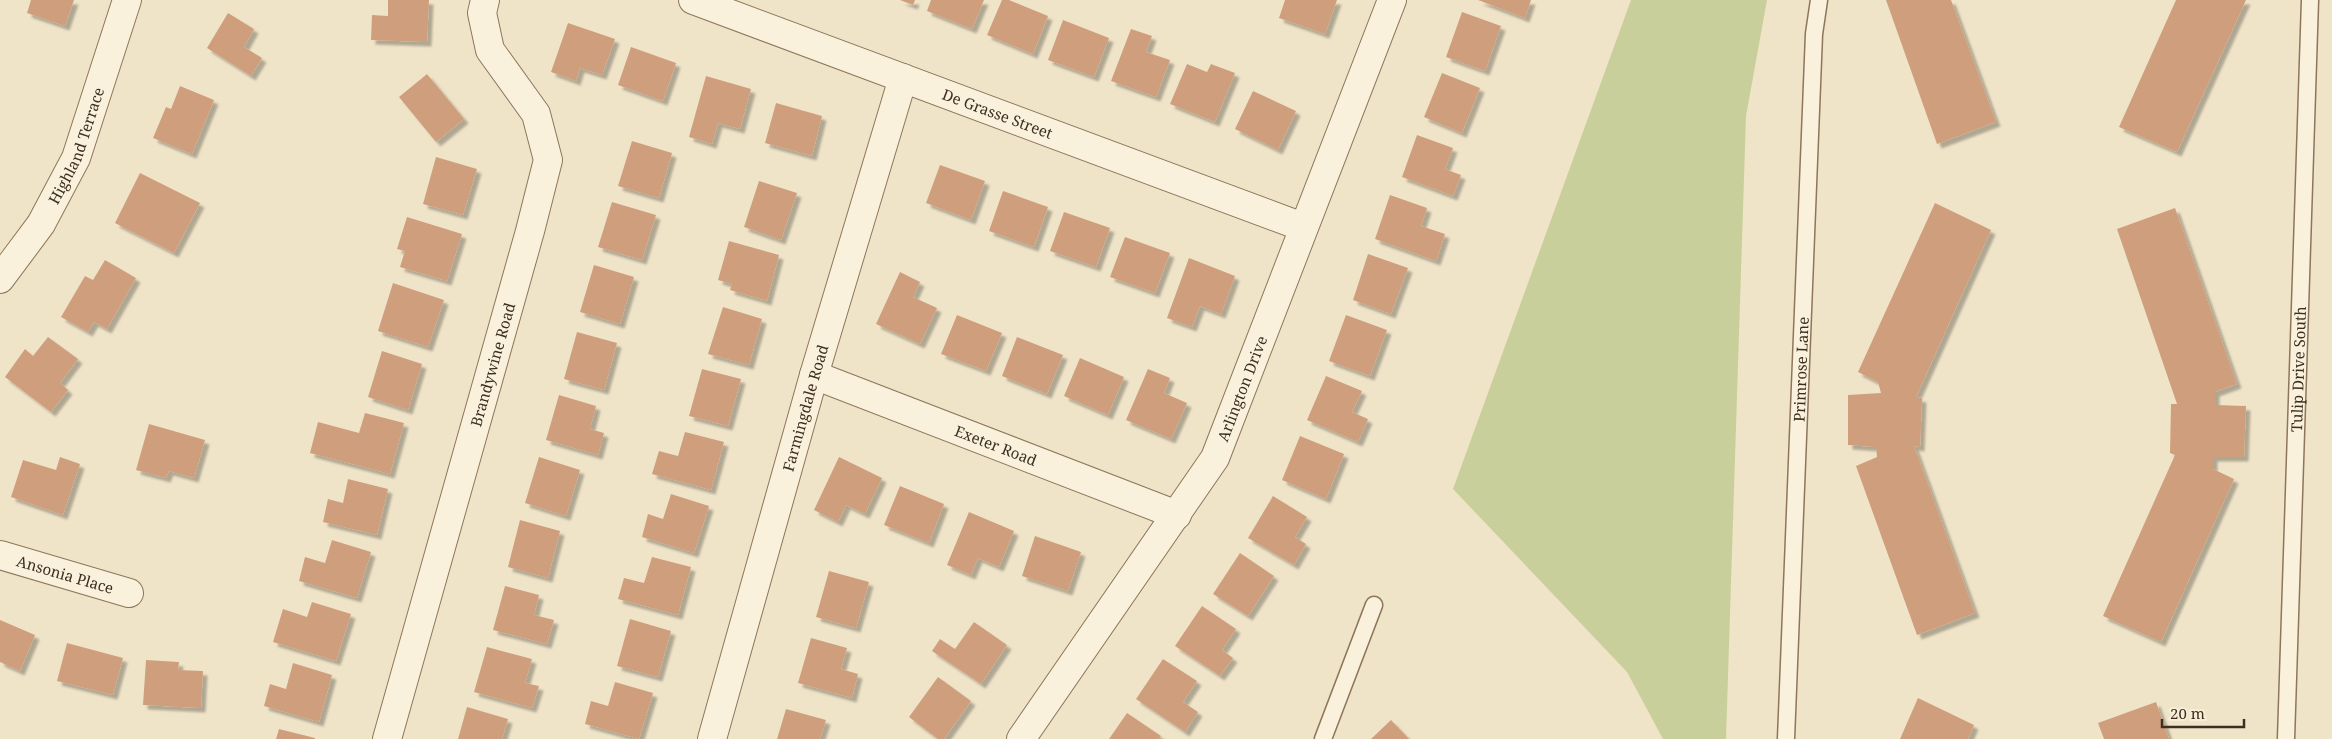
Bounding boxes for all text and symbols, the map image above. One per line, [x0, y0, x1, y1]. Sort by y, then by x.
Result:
street label: De Grasse Street [940, 84, 1055, 143]
street label: Highland Terrace [43, 85, 108, 207]
street label: Brandywine Road [465, 300, 519, 429]
street label: Tulip Drive South [2286, 305, 2310, 432]
street label: Primrose Lane [1789, 316, 1813, 422]
street label: Arlington Drive [1212, 333, 1271, 444]
street label: Farmingdale Road [778, 342, 833, 474]
street label: Exeter Road [952, 420, 1040, 470]
street label: Ansonia Place [14, 550, 116, 598]
scale bar [2162, 696, 2244, 728]
text: 20 m [2170, 703, 2205, 723]

